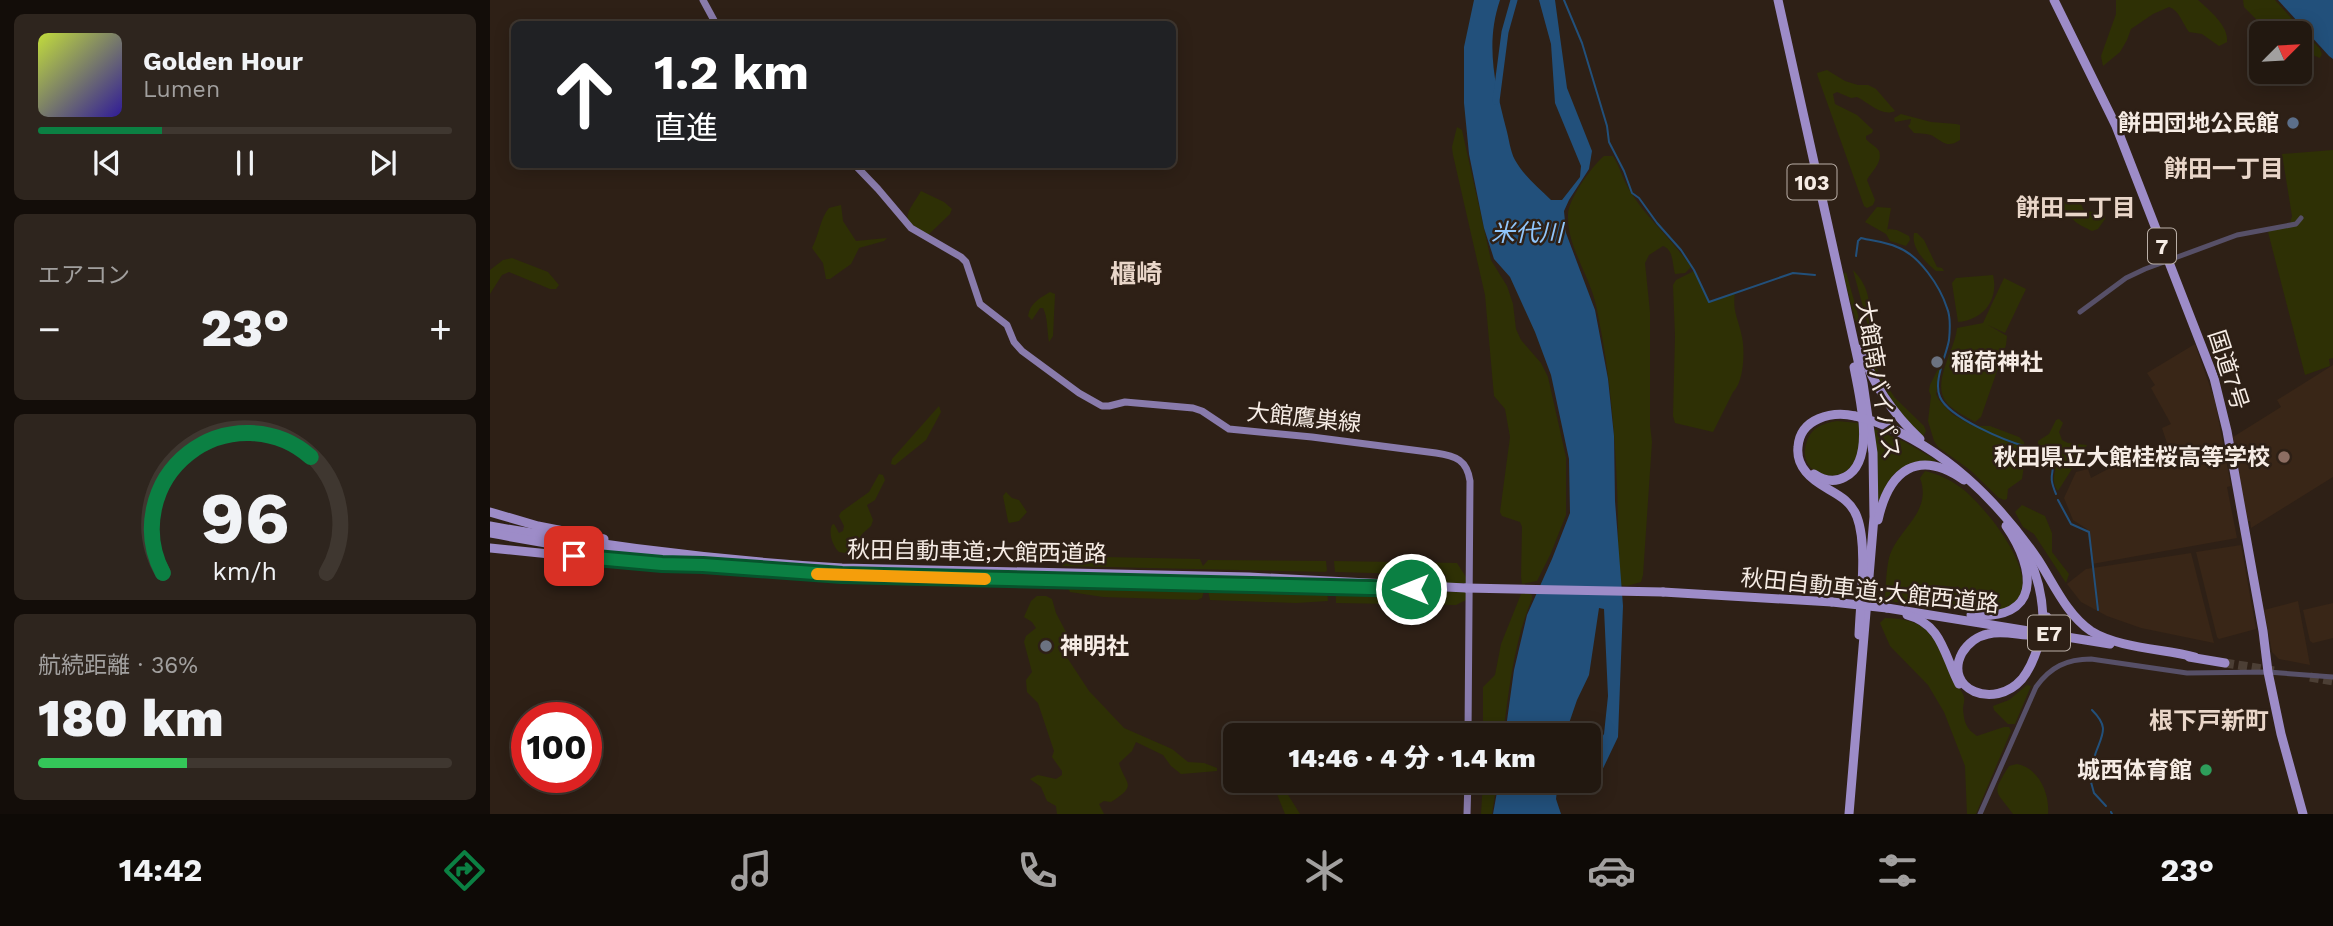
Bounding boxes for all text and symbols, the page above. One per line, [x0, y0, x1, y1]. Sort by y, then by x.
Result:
north arrow [2249, 21, 2312, 84]
map controls [2249, 21, 2312, 84]
text: 1.2 km [654, 43, 809, 101]
text: Golden Hour [143, 46, 303, 76]
icon: ahead [539, 49, 630, 140]
text: Lumen [143, 76, 220, 103]
text: 直進 [654, 109, 718, 147]
place label: 餅田団地公民館 [2118, 110, 2279, 137]
marker: 餅田団地公民館 [2285, 115, 2301, 131]
icon: previous [88, 144, 126, 182]
icon: pause [226, 144, 264, 182]
icon: next [364, 144, 402, 182]
district label: 餅田一丁目 [2164, 155, 2284, 183]
road number: 103 [1788, 164, 1836, 200]
district label: 餅田二丁目 [2016, 194, 2136, 222]
water label: 米代川 [1491, 219, 1566, 247]
road number: 7 [2148, 229, 2176, 264]
district label: 櫃崎 [1110, 259, 1162, 289]
text: エアコン [38, 262, 130, 289]
text: 23° [201, 298, 289, 359]
street label: 大館南バイパス [1851, 299, 1905, 461]
text: − [38, 307, 61, 351]
text: + [429, 307, 452, 351]
street label: 国道7号 [2203, 327, 2253, 413]
place label: 稲荷神社 [1951, 349, 2043, 376]
marker: 稲荷神社 [1929, 354, 1945, 370]
street label: 大館鷹巣線 [1245, 399, 1363, 437]
place label: 秋田県立大館桂桜高等学校 [1994, 444, 2270, 471]
marker: 秋田県立大館桂桜高等学校 [2276, 449, 2292, 465]
text: 96 [200, 475, 290, 561]
pin [544, 526, 604, 586]
street label: 秋田自動車道;大館西道路 [847, 536, 1107, 568]
icon: arrive [555, 537, 593, 575]
position arrow [1374, 552, 1448, 626]
text: km/h [213, 557, 277, 586]
street label: 秋田自動車道;大館西道路 [1739, 564, 2001, 618]
road number: E7 [2028, 616, 2070, 650]
place label: 神明社 [1060, 633, 1129, 660]
marker: 神明社 [1038, 638, 1054, 654]
text: 航続距離 · 36% [38, 652, 198, 679]
text: 180 km [38, 688, 224, 749]
speed limit sign: 100 [511, 702, 602, 793]
district label: 根下戸新町 [2149, 707, 2269, 735]
text: 14:46 · 4 分 · 1.4 km [1288, 743, 1536, 773]
place label: 城西体育館 [2077, 757, 2192, 784]
marker: 城西体育館 [2198, 762, 2214, 778]
icon: directions [440, 846, 489, 895]
icon: music [727, 846, 776, 895]
icon: phone [1013, 846, 1062, 895]
icon: climate [1300, 846, 1349, 895]
icon: car [1587, 846, 1636, 895]
icon: filters [1873, 846, 1922, 895]
text: 14:42 [119, 851, 202, 889]
text: 23° [2160, 851, 2214, 889]

